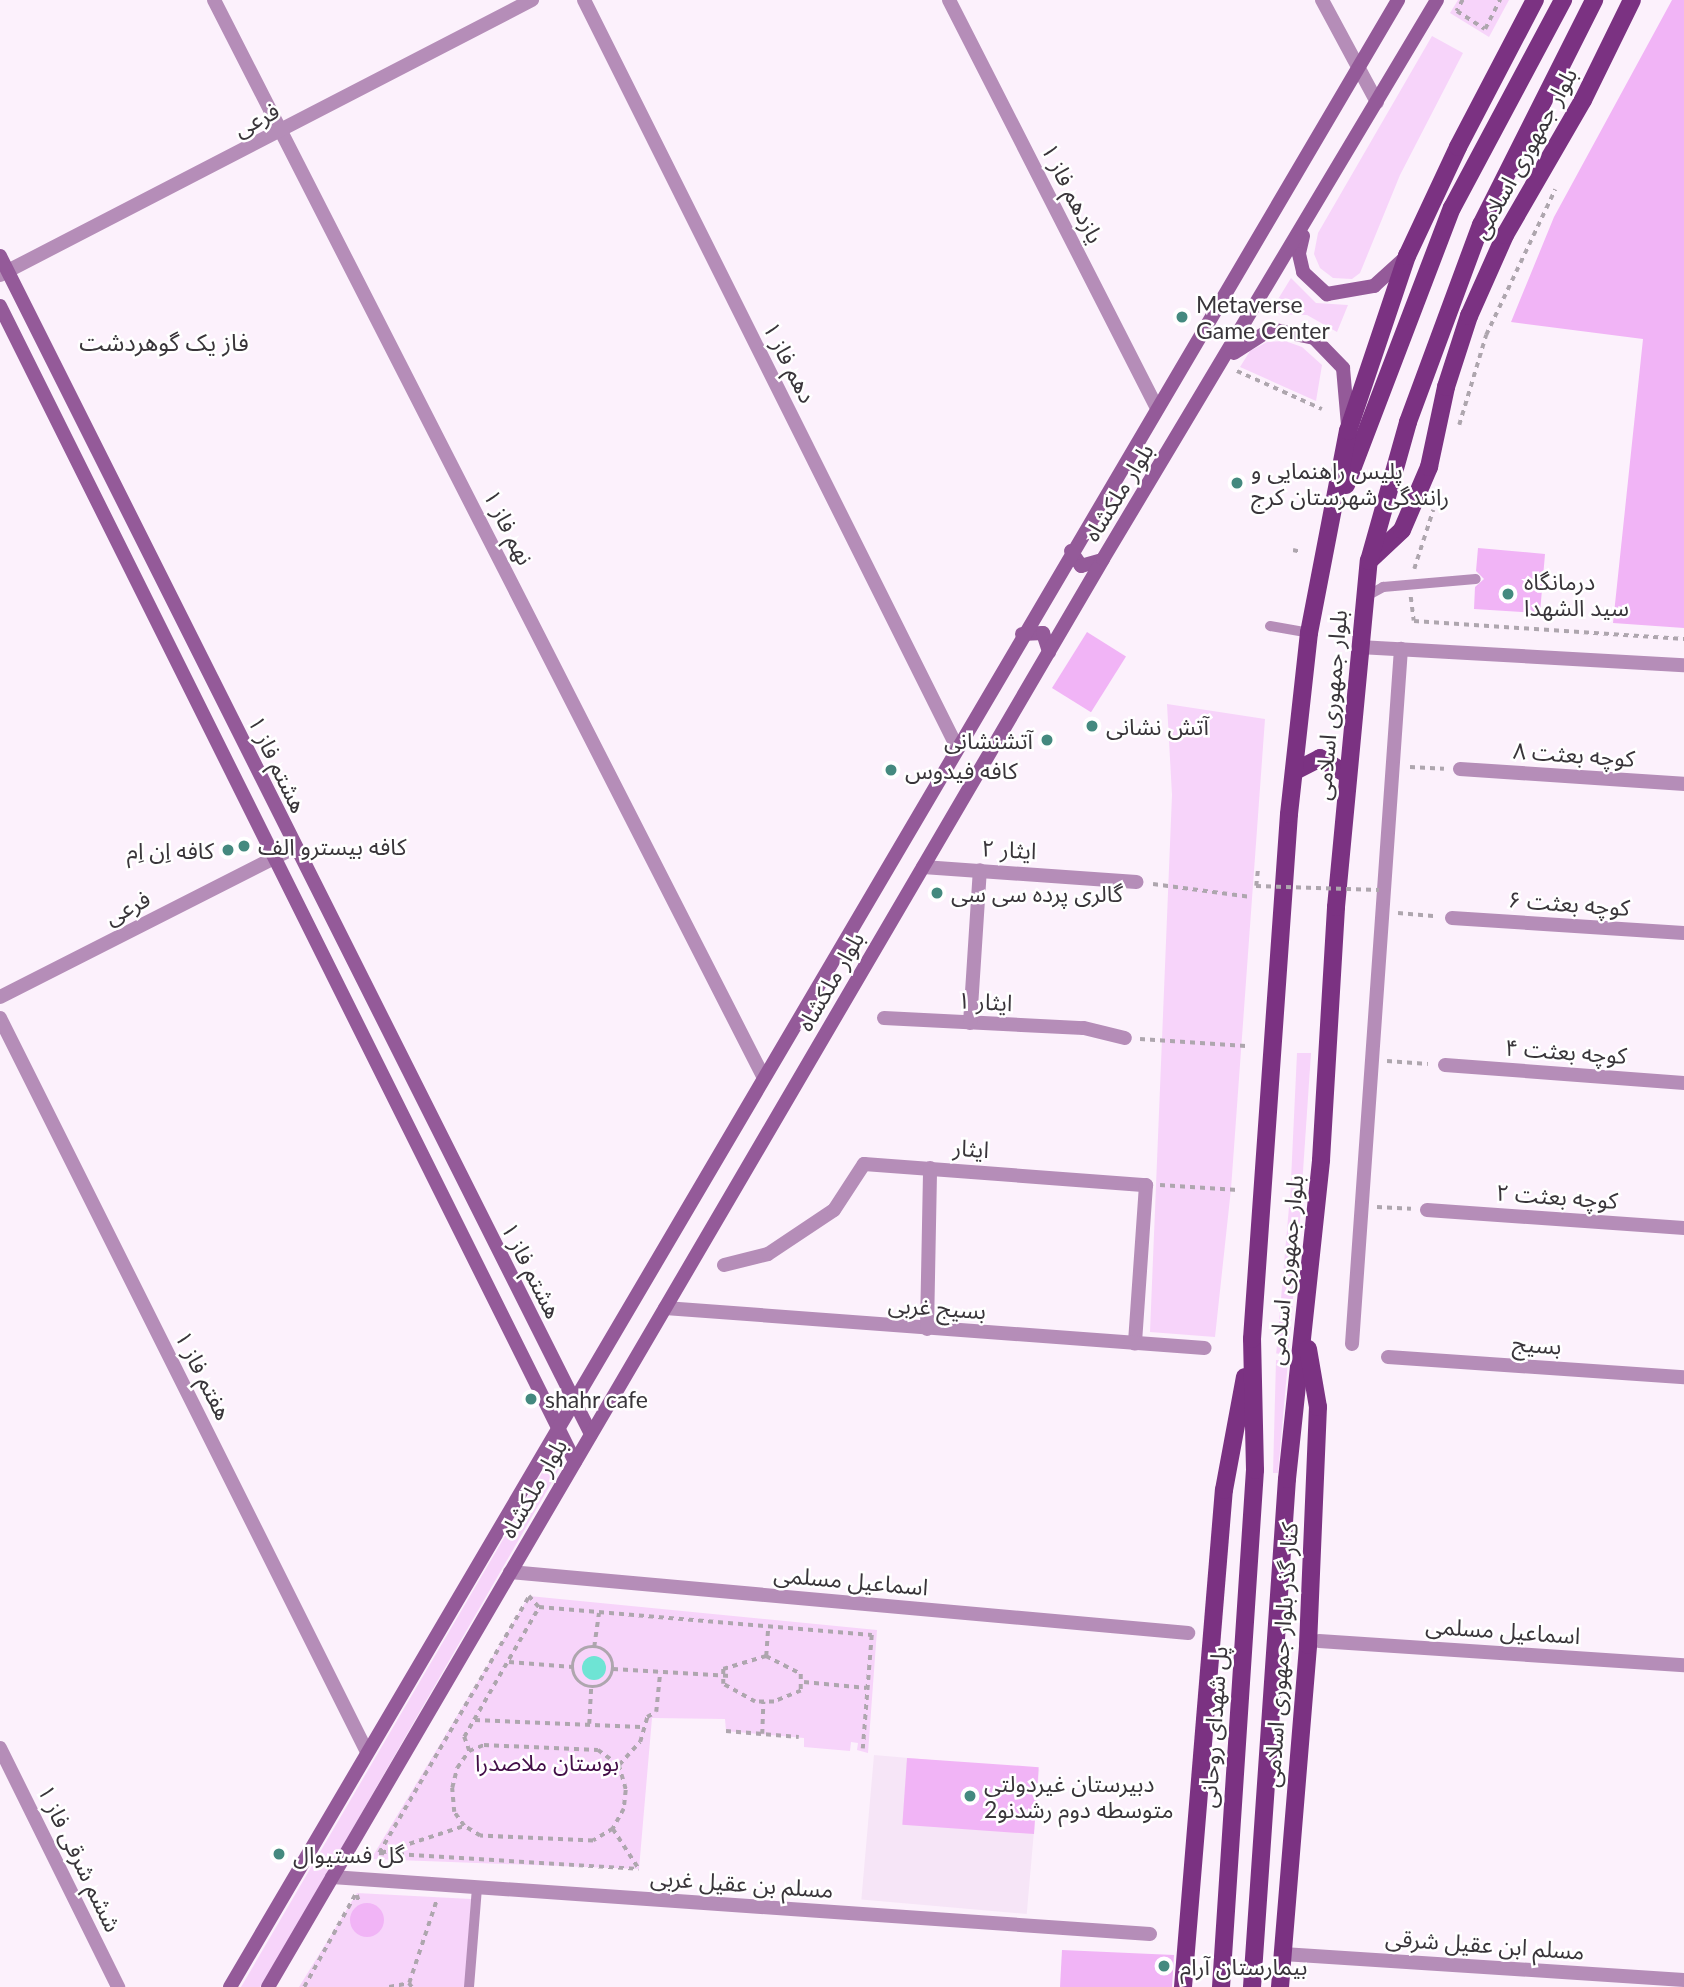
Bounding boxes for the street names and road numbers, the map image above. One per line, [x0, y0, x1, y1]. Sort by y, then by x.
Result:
street label: بلوار جمهوری اسلامی [1466, 63, 1582, 243]
street label: فرعی [229, 96, 283, 142]
street label: یازدهم فاز ۱ [1036, 138, 1110, 248]
street label: دهم فاز ۱ [758, 317, 822, 407]
street label: بلوار ملکشاه [1077, 438, 1159, 546]
street label: نهم فاز ۱ [478, 485, 540, 569]
street label: بلوار جمهوری اسلامی [1308, 609, 1352, 801]
street label: هشتم فاز ۱ [243, 711, 313, 817]
street label: کوچه بعثت ۸ [1512, 736, 1636, 772]
street label: ایثار ۲ [981, 834, 1037, 864]
street label: فرعی [100, 884, 154, 930]
street label: کوچه بعثت ۶ [1507, 885, 1631, 921]
street label: بلوار ملکشاه [791, 926, 869, 1036]
street label: ایثار ۱ [957, 986, 1013, 1016]
street label: کوچه بعثت ۴ [1504, 1033, 1628, 1069]
street label: ایثار [952, 1133, 990, 1163]
street label: بلوار جمهوری اسلامی [1261, 1173, 1309, 1367]
street label: کوچه بعثت ۲ [1495, 1178, 1619, 1214]
street label: هشتم فاز ۱ [496, 1217, 568, 1323]
street label: بسیج غربی [887, 1290, 987, 1324]
street label: هفتم فاز ۱ [170, 1326, 238, 1424]
street label: بسیج [1511, 1329, 1563, 1359]
street label: بلوار ملکشاه [494, 1433, 572, 1543]
street label: کنار گذر بلوار جمهوری اسلامی [1257, 1522, 1303, 1788]
street label: اسماعیل مسلمی [773, 1559, 929, 1601]
street label: اسماعیل مسلمی [1425, 1611, 1581, 1649]
street label: پل شهدای روحانی [1194, 1645, 1232, 1809]
street label: ششم شرقی فاز ۱ [32, 1780, 128, 1936]
street label: مسلم بن عقیل غربی [650, 1863, 834, 1903]
street label: مسلم ابن عقیل شرقی [1385, 1923, 1585, 1965]

